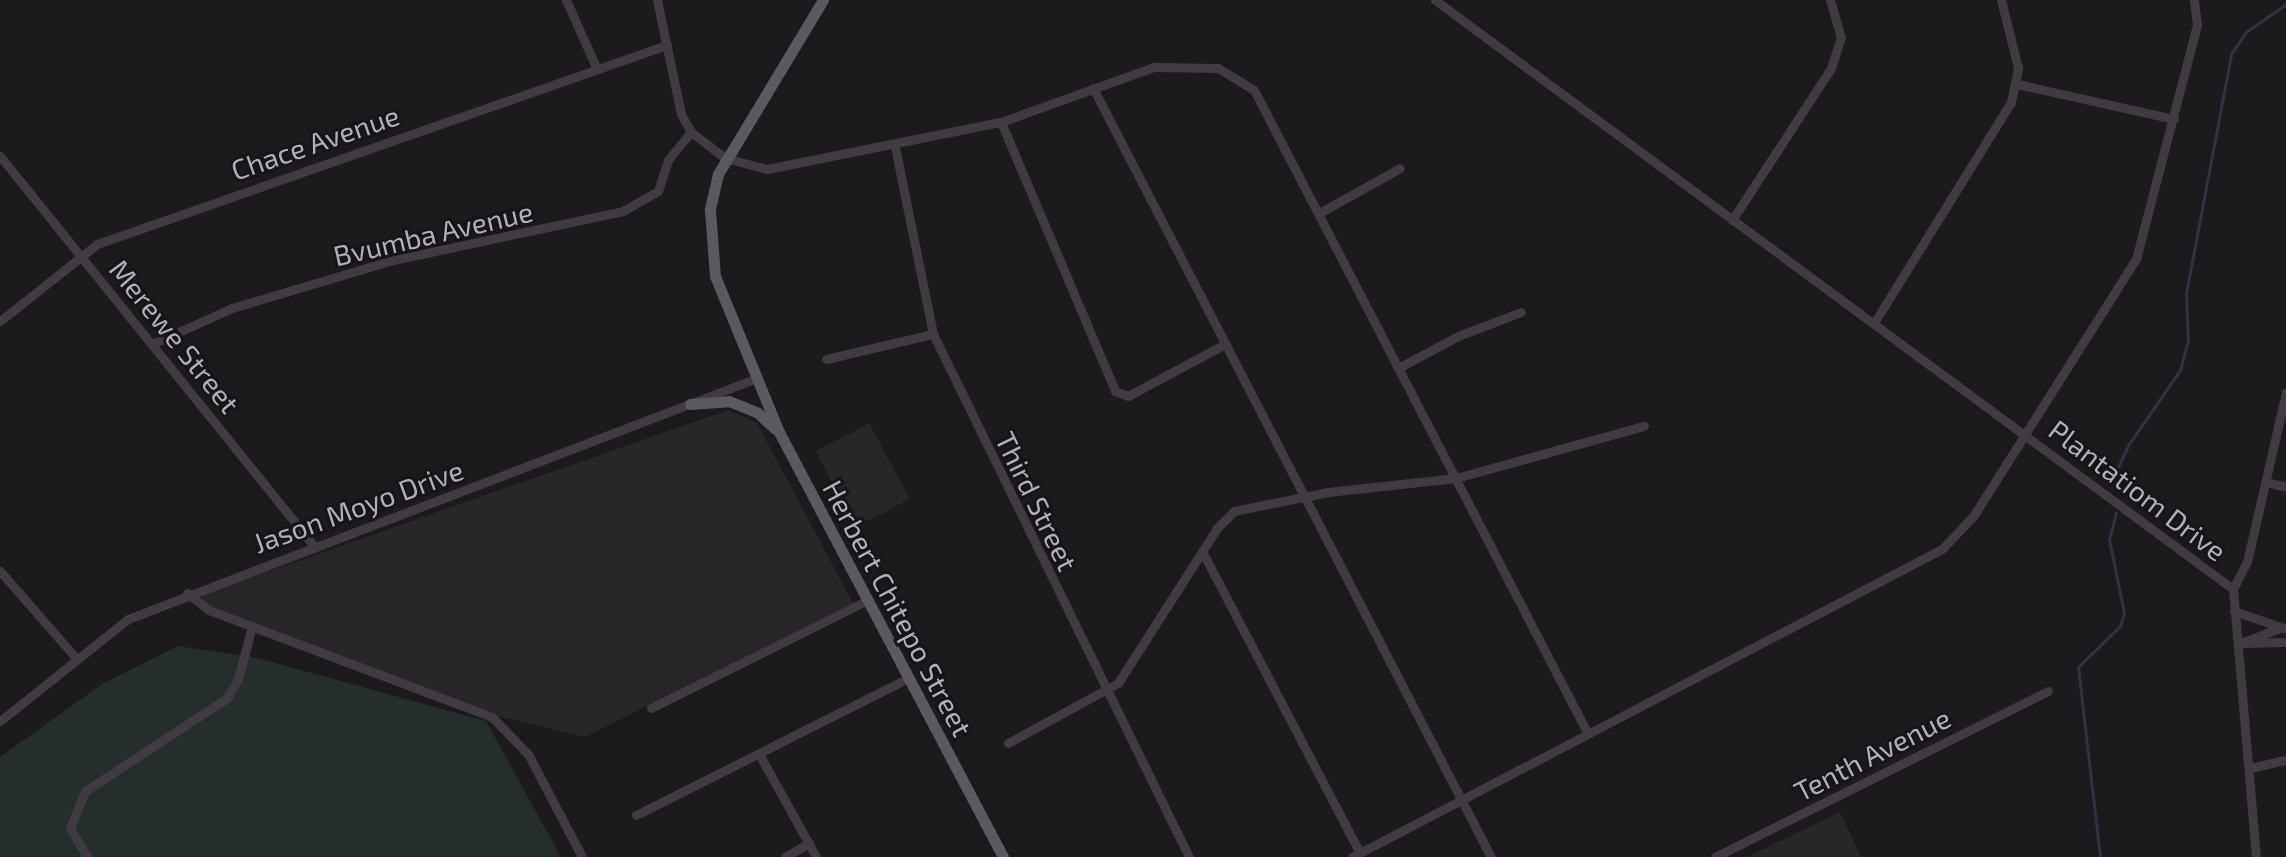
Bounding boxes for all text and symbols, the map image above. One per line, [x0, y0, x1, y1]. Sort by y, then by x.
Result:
street label: Chace Avenue [226, 97, 404, 187]
street label: Bvumba Avenue [330, 194, 536, 272]
street label: Merewe Street [103, 253, 247, 419]
street label: Plantatiom Drive [2043, 412, 2233, 568]
street label: Third Street [989, 426, 1085, 576]
street label: Jason Moyo Drive [248, 452, 468, 560]
street label: Herbert Chitepo Street [816, 474, 980, 742]
street label: Tenth Avenue [1788, 700, 1956, 808]

